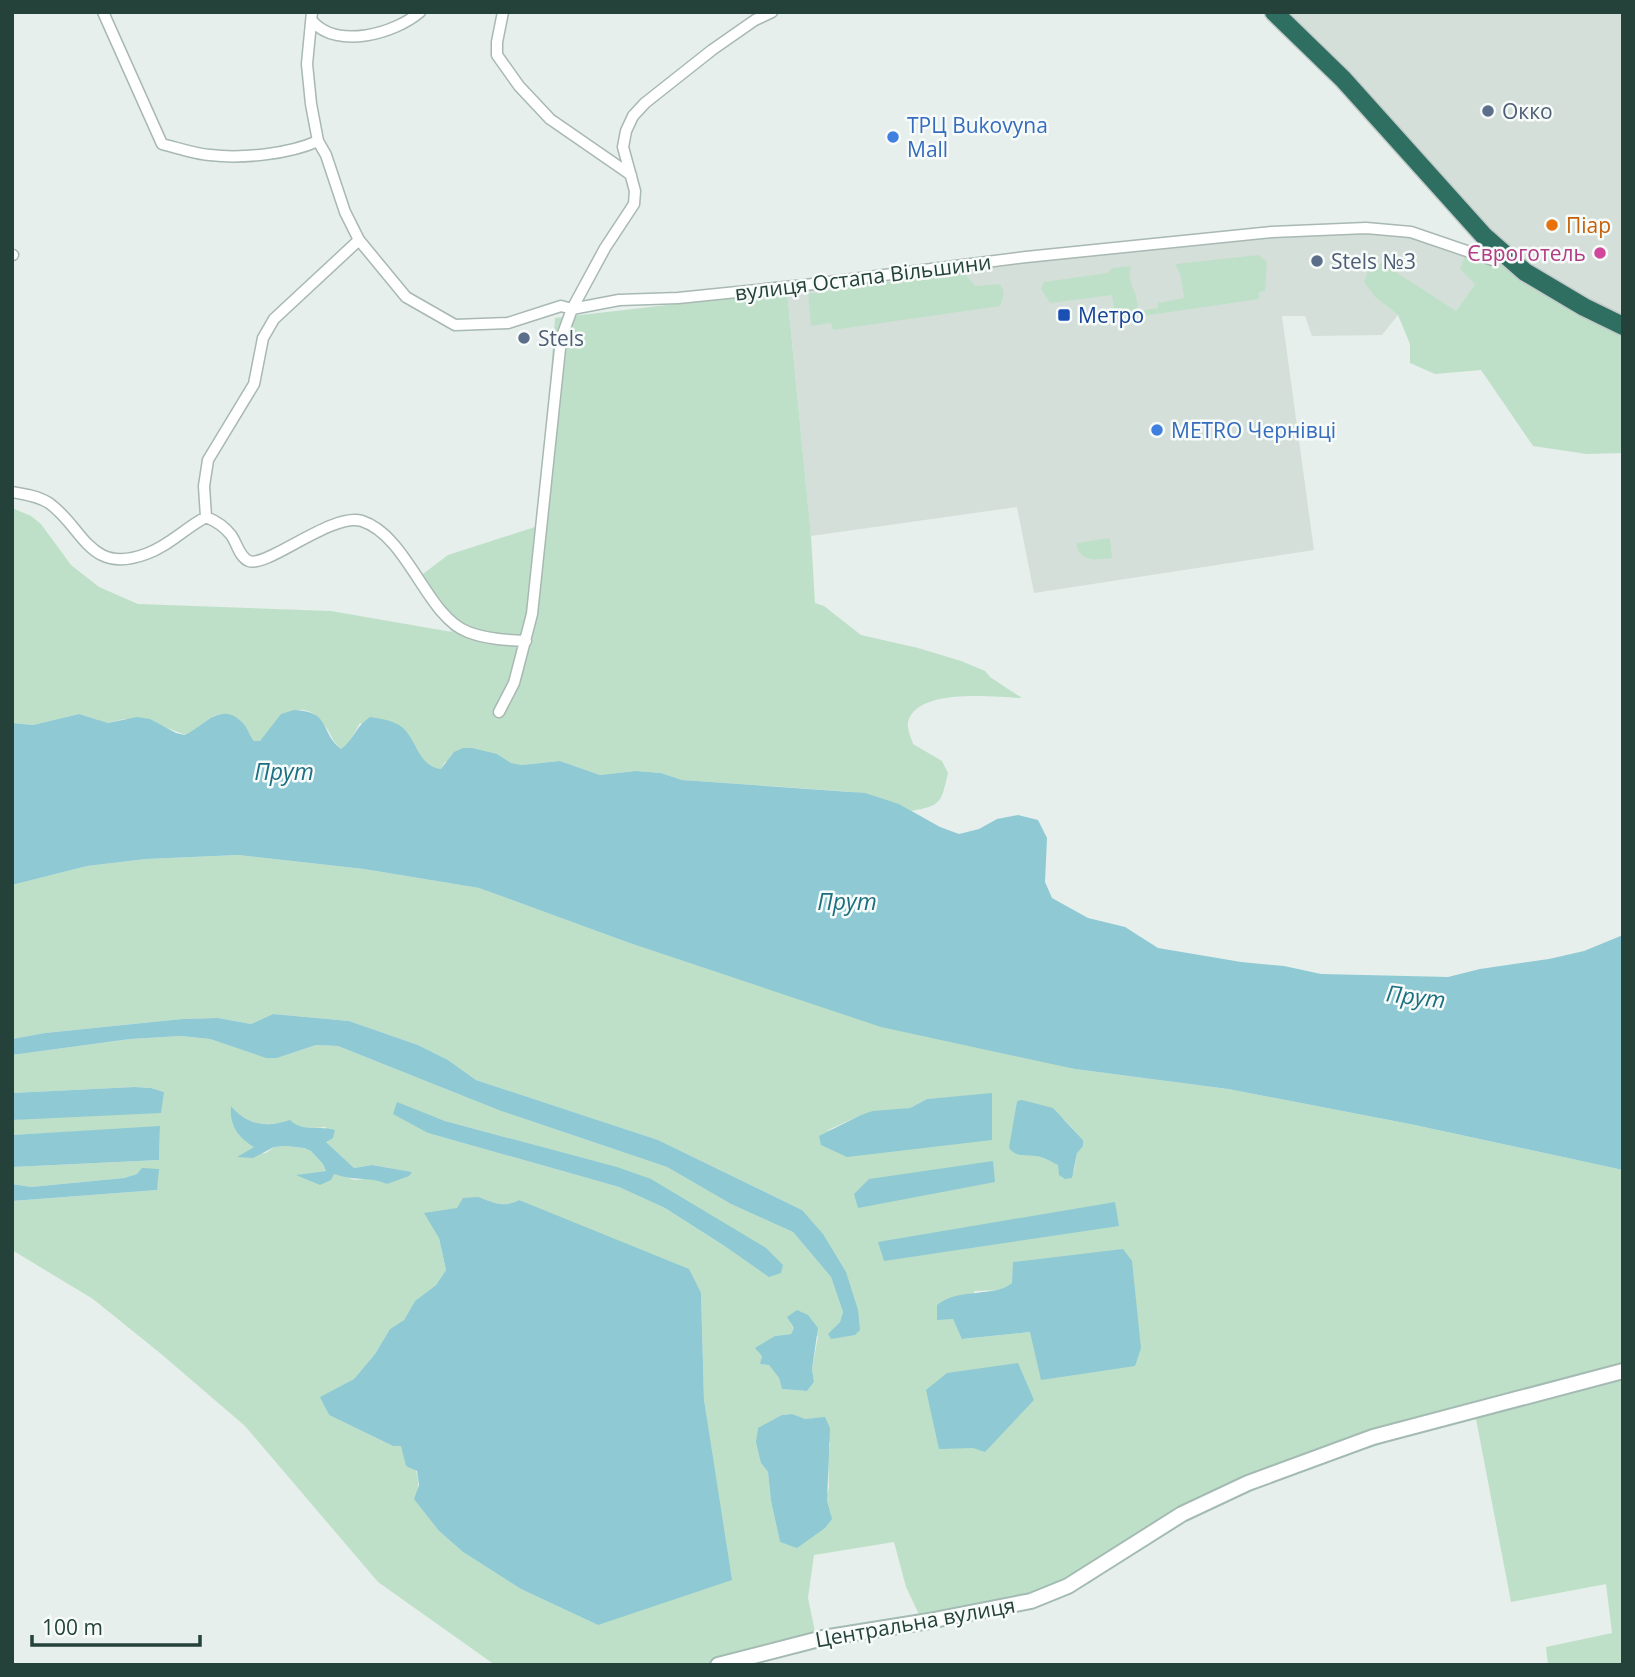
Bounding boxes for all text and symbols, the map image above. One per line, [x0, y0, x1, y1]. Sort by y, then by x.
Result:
place label: Окко [1502, 97, 1553, 125]
marker: Окко [1480, 103, 1496, 119]
place label: ТРЦ Bukovyna Mall [907, 111, 1048, 163]
marker: ТРЦ Bukovyna Mall [885, 129, 901, 145]
place label: Піар [1566, 211, 1611, 239]
marker: Піар [1544, 217, 1560, 233]
place label: Євроготель [1467, 239, 1586, 267]
marker: Євроготель [1592, 245, 1608, 261]
street label: вулиця Остапа Вільшини [733, 247, 993, 307]
place label: Stels №3 [1331, 247, 1416, 275]
marker: Stels №3 [1309, 253, 1325, 269]
place label: Метро [1078, 301, 1144, 329]
marker: Метро [1056, 307, 1072, 323]
place label: Stels [538, 324, 584, 352]
marker: Stels [516, 330, 532, 346]
place label: METRO Чернівці [1171, 416, 1336, 444]
marker: METRO Чернівці [1149, 422, 1165, 438]
water label: Прут [254, 755, 314, 787]
water label: Прут [817, 885, 877, 917]
water label: Прут [1385, 976, 1447, 1016]
street label: Центральна вулиця [813, 1591, 1017, 1653]
scale bar [32, 1604, 200, 1648]
text: 100 m [42, 1613, 103, 1641]

